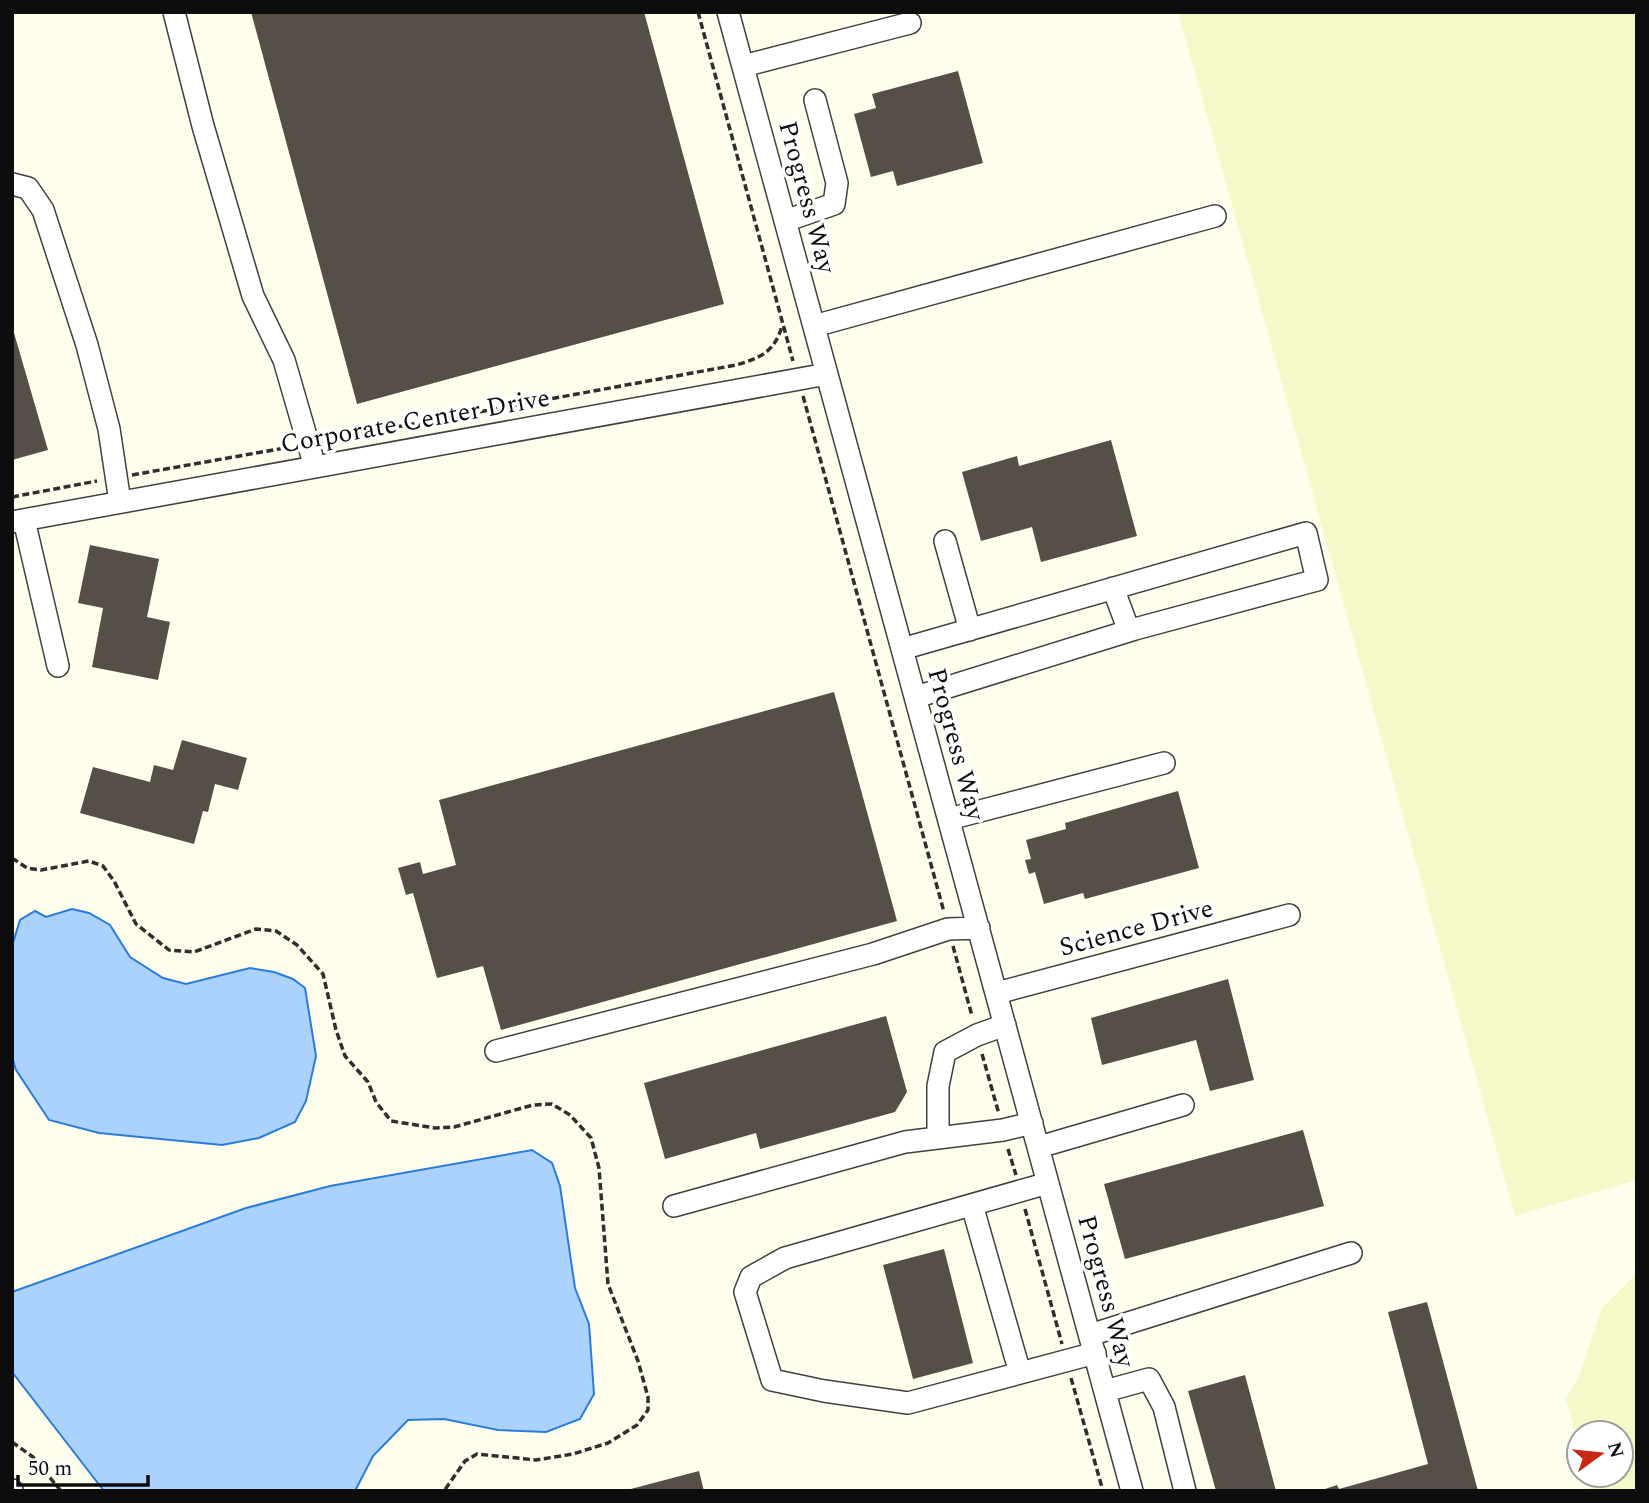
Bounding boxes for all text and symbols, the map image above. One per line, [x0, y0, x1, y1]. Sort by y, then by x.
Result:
street label: Progress Way [767, 117, 847, 279]
street label: Corporate Center Drive [277, 378, 553, 464]
street label: Progress Way [916, 664, 996, 826]
street label: Science Drive [1055, 888, 1218, 968]
street label: Progress Way [1066, 1211, 1146, 1373]
north arrow [1565, 1419, 1635, 1489]
text: N [1599, 1439, 1631, 1461]
scale bar [18, 1444, 147, 1488]
text: 50 m [28, 1453, 72, 1485]

